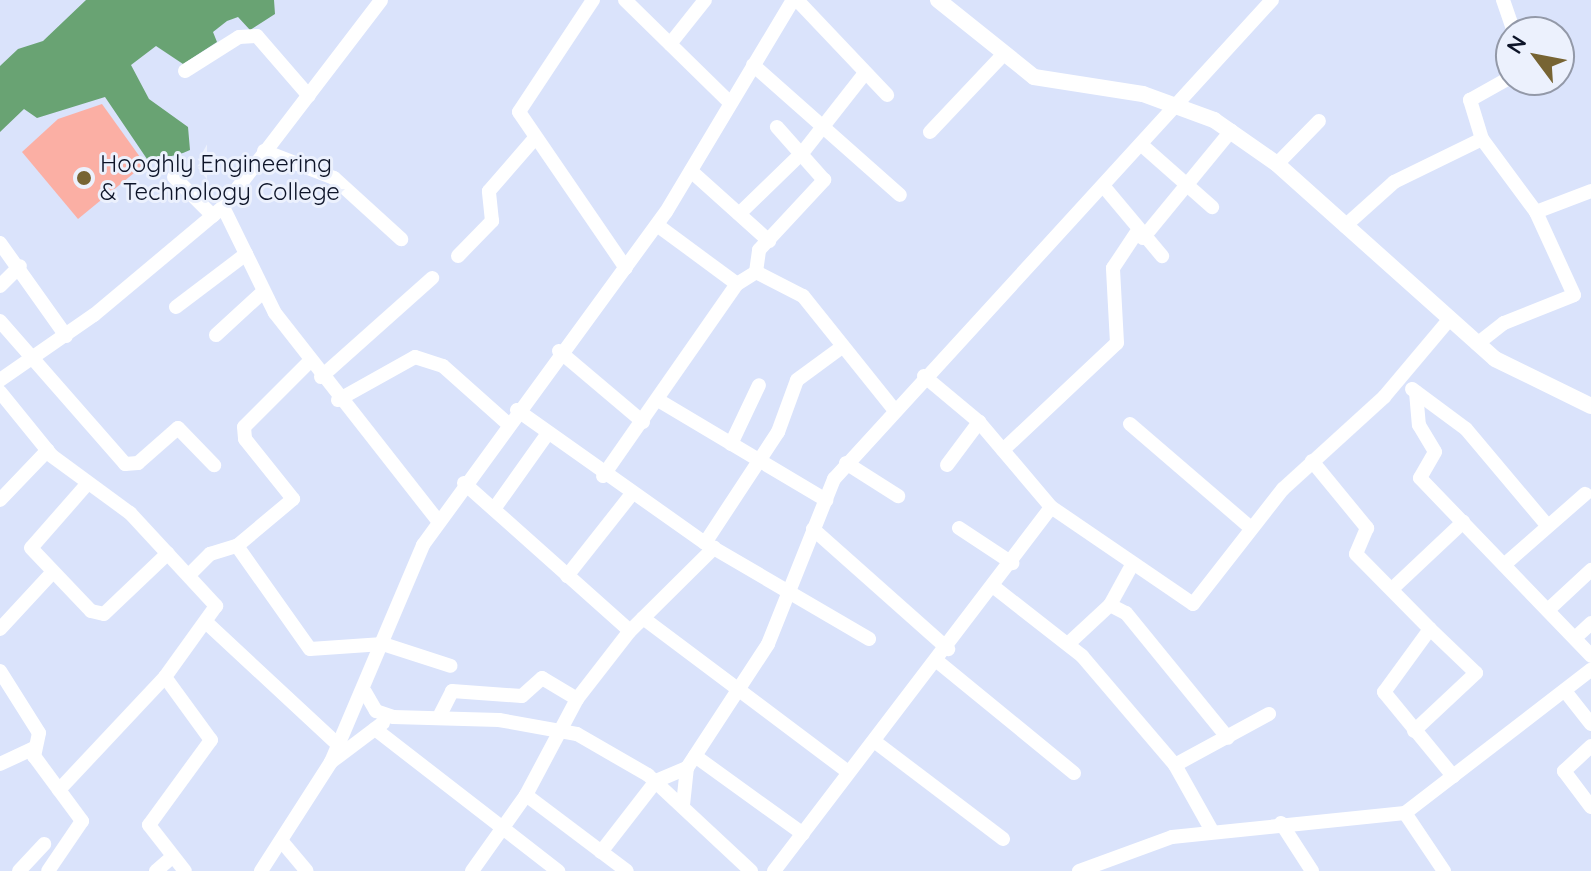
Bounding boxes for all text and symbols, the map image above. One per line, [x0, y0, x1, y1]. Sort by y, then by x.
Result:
north arrow [1495, 16, 1575, 96]
text: N [1500, 30, 1532, 59]
place label: Hooghly Engineering & Technology College [100, 150, 340, 206]
marker: Hooghly Engineering & Technology College [75, 169, 93, 187]

